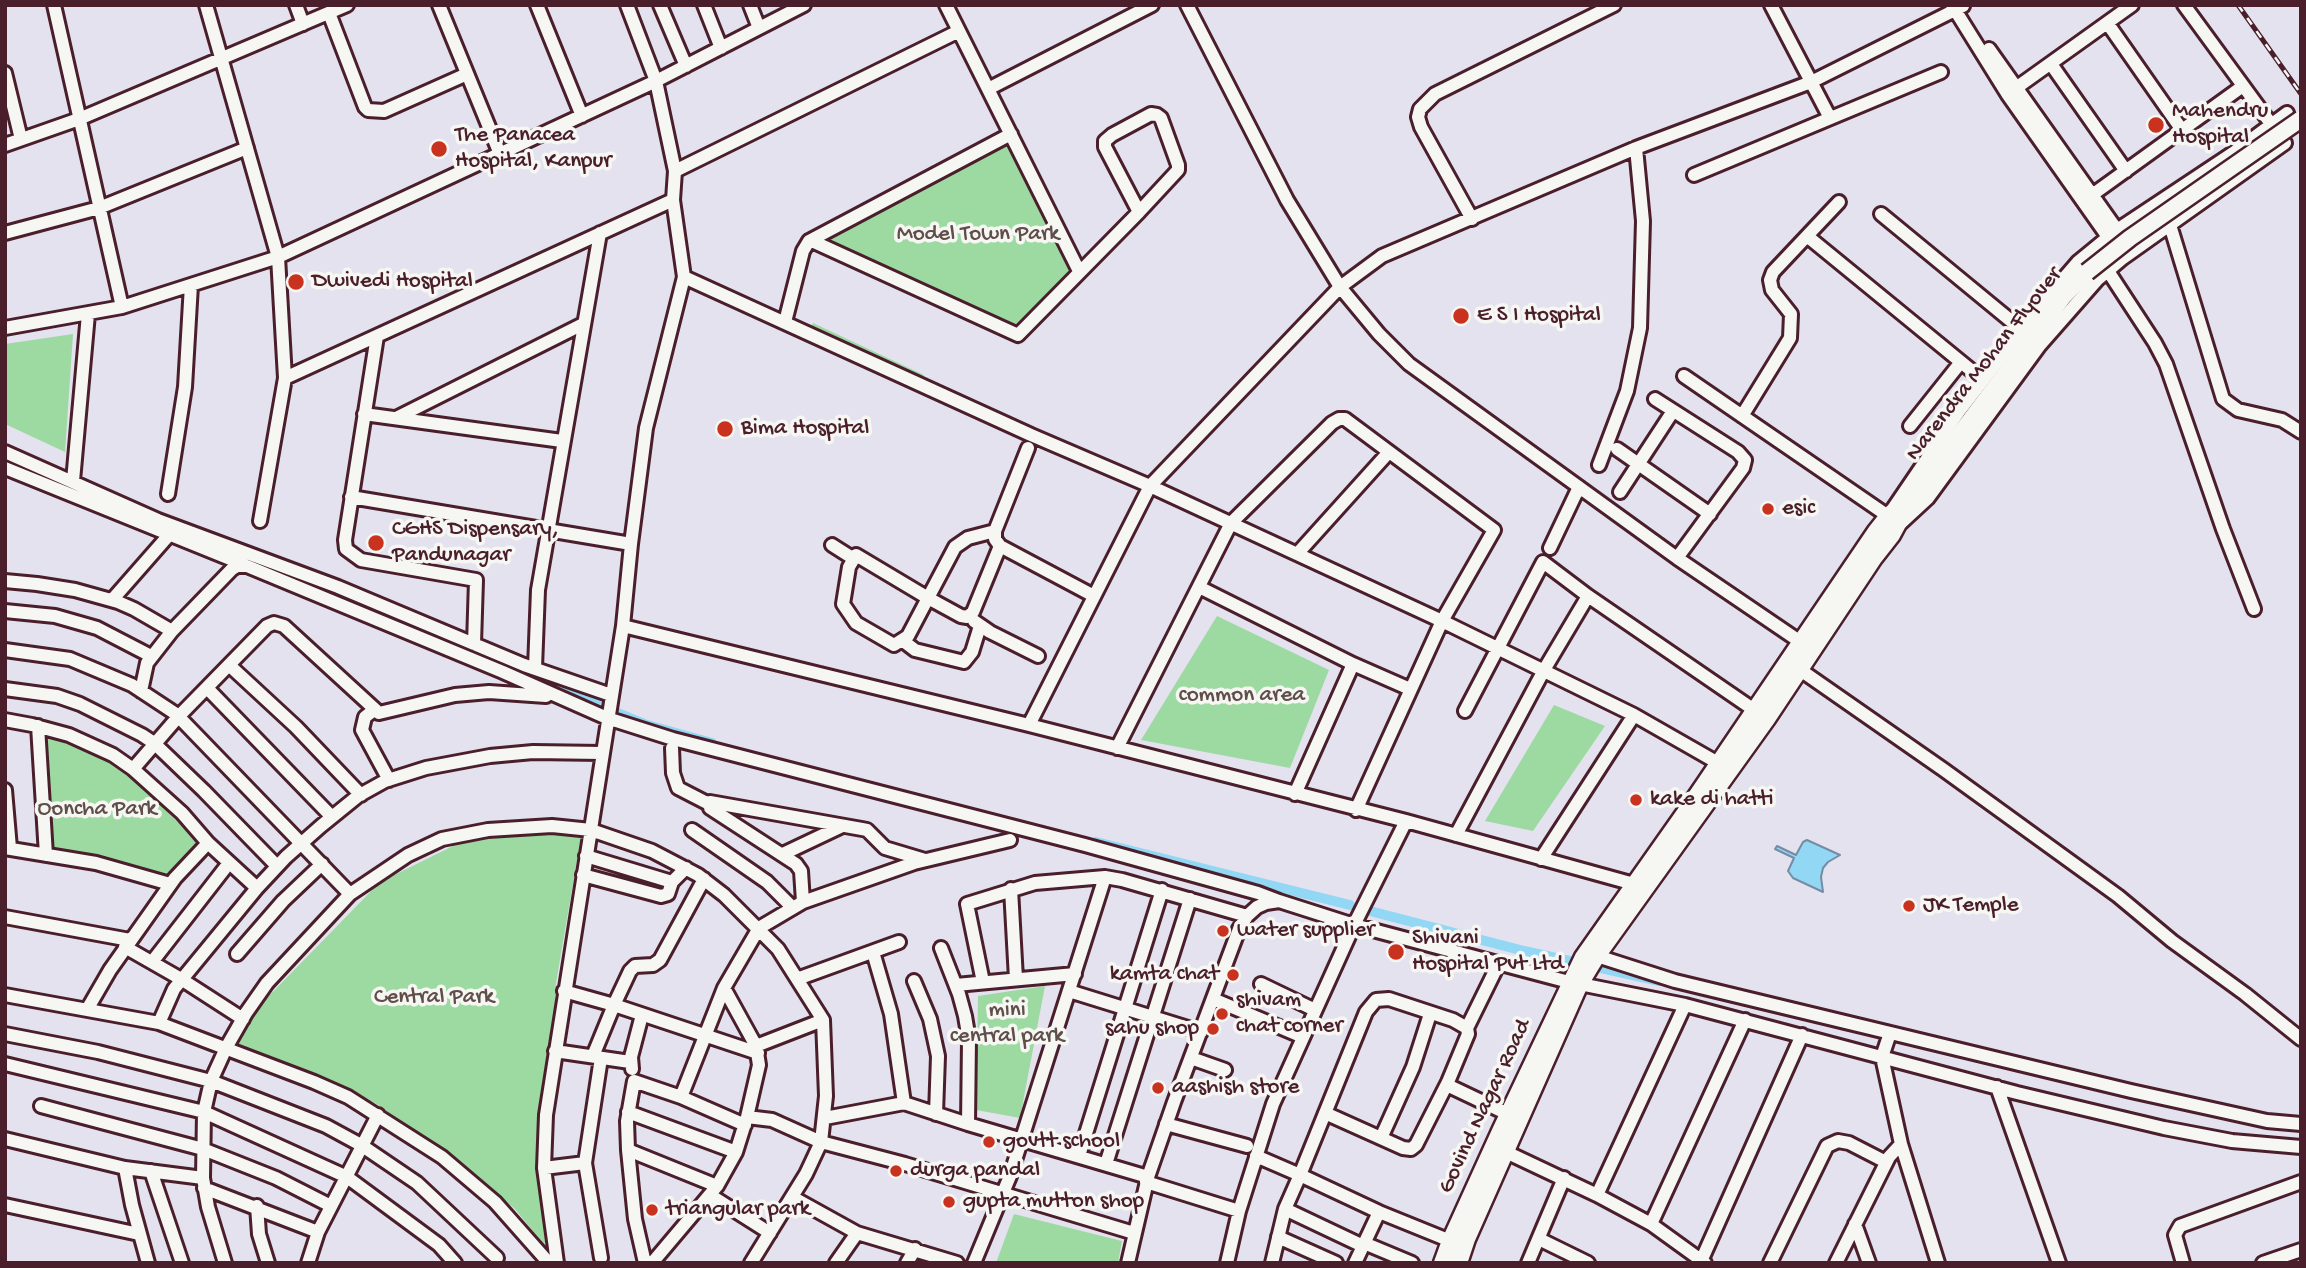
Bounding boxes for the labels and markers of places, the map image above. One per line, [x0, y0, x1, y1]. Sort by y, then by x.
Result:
place label: Mahendru Hospital [2172, 98, 2268, 152]
marker: Mahendru Hospital [2146, 115, 2166, 135]
place label: The Panacea Hospital, Kanpur [455, 122, 611, 176]
marker: The Panacea Hospital, Kanpur [429, 139, 449, 159]
place label: Dwivedi Hospital [312, 268, 473, 296]
marker: Dwivedi Hospital [286, 272, 306, 292]
place label: E S I Hospital [1477, 302, 1601, 330]
marker: E S I Hospital [1451, 306, 1471, 326]
place label: Bima Hospital [741, 415, 869, 443]
marker: Bima Hospital [715, 419, 735, 439]
place label: esic [1782, 495, 1815, 523]
marker: esic [1760, 501, 1776, 517]
place label: CGHS Dispensary, Pandunagar [392, 516, 559, 570]
marker: CGHS Dispensary, Pandunagar [366, 533, 386, 553]
place label: kake di hatti [1650, 786, 1773, 814]
marker: kake di hatti [1628, 792, 1644, 808]
place label: JK Temple [1923, 892, 2019, 920]
marker: JK Temple [1901, 898, 1917, 914]
place label: water supplier [1237, 917, 1374, 945]
marker: water supplier [1215, 923, 1231, 939]
place label: Shivani Hospital Pvt Ltd [1412, 925, 1563, 979]
marker: Shivani Hospital Pvt Ltd [1386, 942, 1406, 962]
place label: kamta chat [1110, 961, 1219, 989]
marker: kamta chat [1225, 967, 1241, 983]
place label: shivam chat corner [1236, 987, 1343, 1041]
marker: shivam chat corner [1214, 1006, 1230, 1022]
place label: sahu shop [1105, 1015, 1199, 1043]
marker: sahu shop [1205, 1021, 1221, 1037]
place label: aashish store [1172, 1074, 1299, 1102]
marker: aashish store [1150, 1080, 1166, 1096]
place label: govtt school [1003, 1128, 1120, 1156]
marker: govtt school [981, 1134, 997, 1150]
place label: durga pandal [910, 1157, 1040, 1185]
marker: durga pandal [888, 1163, 904, 1179]
place label: gupta mutton shop [963, 1188, 1144, 1216]
marker: gupta mutton shop [941, 1194, 957, 1210]
place label: triangular park [666, 1196, 810, 1224]
marker: triangular park [644, 1202, 660, 1218]

